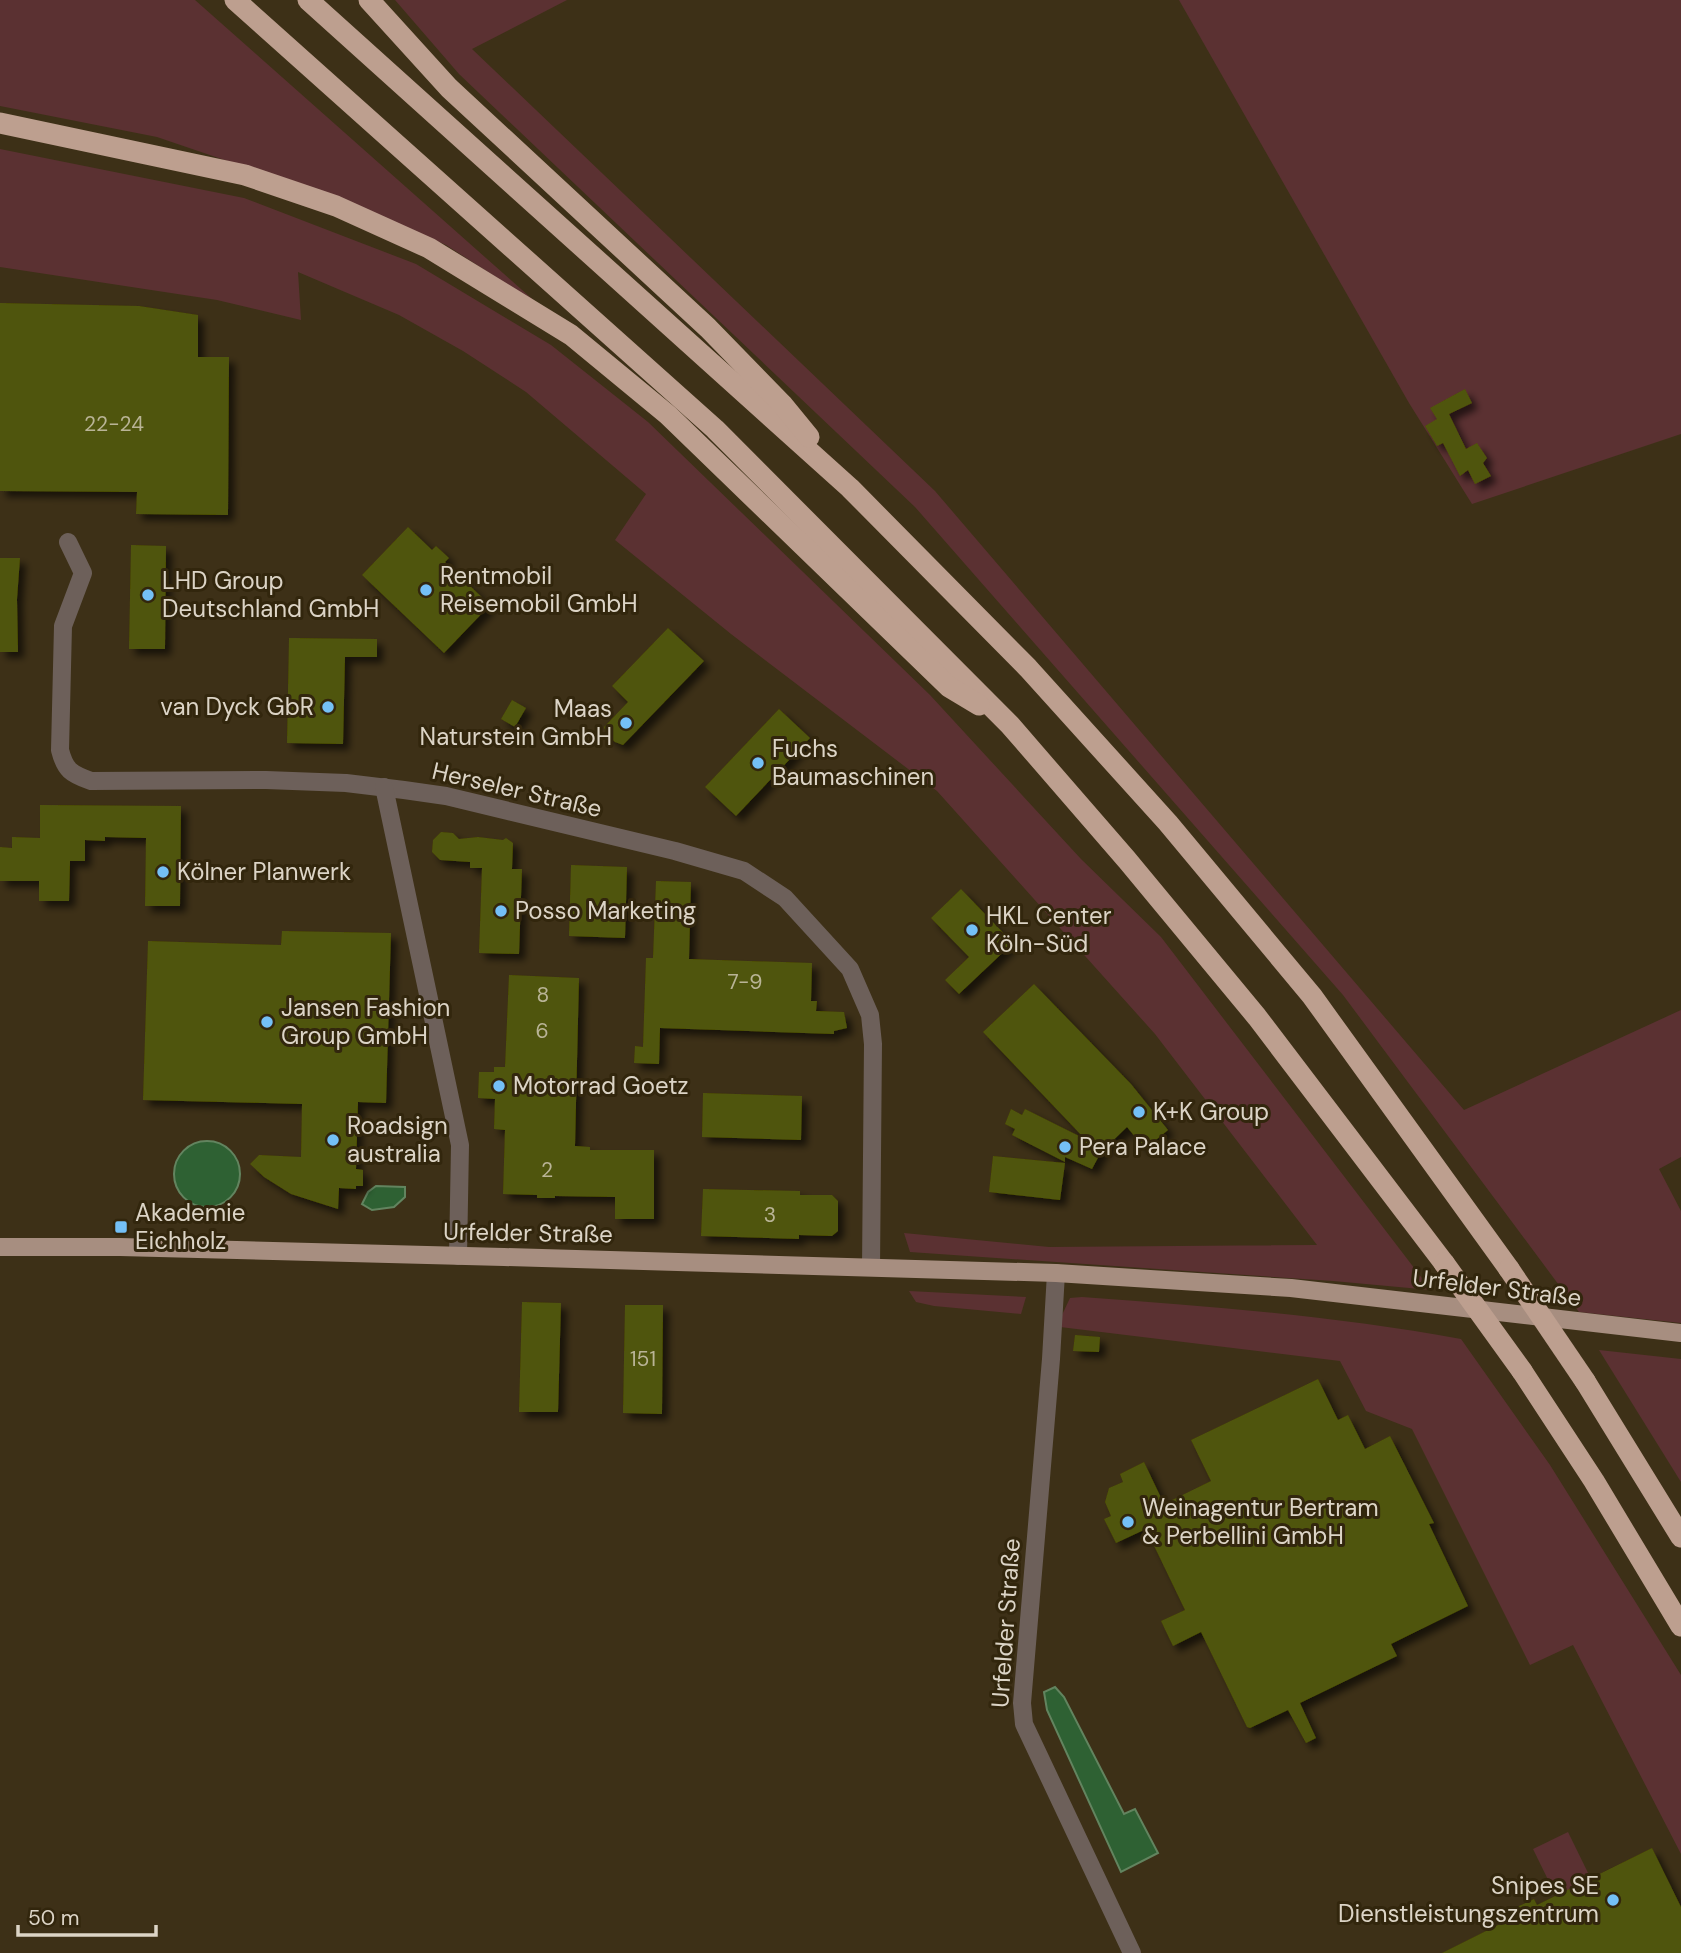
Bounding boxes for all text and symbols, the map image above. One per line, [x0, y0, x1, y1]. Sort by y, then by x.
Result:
house number: 22-24 [84, 410, 144, 438]
place label: Rentmobil Reisemobil GmbH [440, 560, 638, 619]
place label: LHD Group Deutschland GmbH [162, 565, 379, 624]
marker: Rentmobil Reisemobil GmbH [418, 582, 434, 598]
marker: LHD Group Deutschland GmbH [140, 587, 156, 603]
place label: van Dyck GbR [160, 691, 314, 722]
place label: Maas Naturstein GmbH [420, 693, 612, 752]
marker: van Dyck GbR [320, 699, 336, 715]
marker: Maas Naturstein GmbH [618, 715, 634, 731]
place label: Fuchs Baumaschinen [772, 733, 934, 792]
street label: Herseler Straße [429, 755, 605, 824]
marker: Fuchs Baumaschinen [750, 755, 766, 771]
place label: Kölner Planwerk [177, 856, 351, 887]
marker: Kölner Planwerk [155, 864, 171, 880]
place label: Posso Marketing [515, 895, 696, 926]
place label: HKL Center Köln-Süd [986, 900, 1112, 959]
marker: Posso Marketing [493, 903, 509, 919]
marker: HKL Center Köln-Süd [964, 922, 980, 938]
house number: 7-9 [727, 968, 763, 996]
house number: 8 [537, 981, 549, 1009]
place label: Jansen Fashion Group GmbH [281, 992, 450, 1051]
marker: Jansen Fashion Group GmbH [259, 1014, 275, 1030]
house number: 6 [535, 1017, 549, 1045]
place label: Motorrad Goetz [513, 1070, 689, 1101]
marker: Motorrad Goetz [491, 1078, 507, 1094]
place label: K+K Group [1153, 1096, 1269, 1127]
marker: K+K Group [1131, 1104, 1147, 1120]
place label: Roadsign australia [347, 1110, 448, 1169]
place label: Pera Palace [1079, 1131, 1206, 1162]
marker: Roadsign australia [325, 1132, 341, 1148]
marker: Pera Palace [1057, 1139, 1073, 1155]
house number: 2 [541, 1156, 553, 1184]
place label: Akademie Eichholz [135, 1197, 245, 1256]
house number: 3 [764, 1201, 776, 1229]
street label: Urfelder Straße [443, 1216, 613, 1249]
marker: Akademie Eichholz [113, 1219, 129, 1235]
street label: Urfelder Straße [1411, 1262, 1583, 1313]
house number: 151 [630, 1345, 656, 1373]
place label: Weinagentur Bertram & Perbellini GmbH [1142, 1492, 1379, 1551]
marker: Weinagentur Bertram & Perbellini GmbH [1120, 1514, 1136, 1530]
street label: Urfelder Straße [984, 1537, 1027, 1709]
place label: Snipes SE Dienstleistungszentrum [1338, 1870, 1599, 1929]
marker: Snipes SE Dienstleistungszentrum [1605, 1892, 1621, 1908]
scale bar [18, 1894, 156, 1938]
text: 50 m [28, 1904, 79, 1932]

